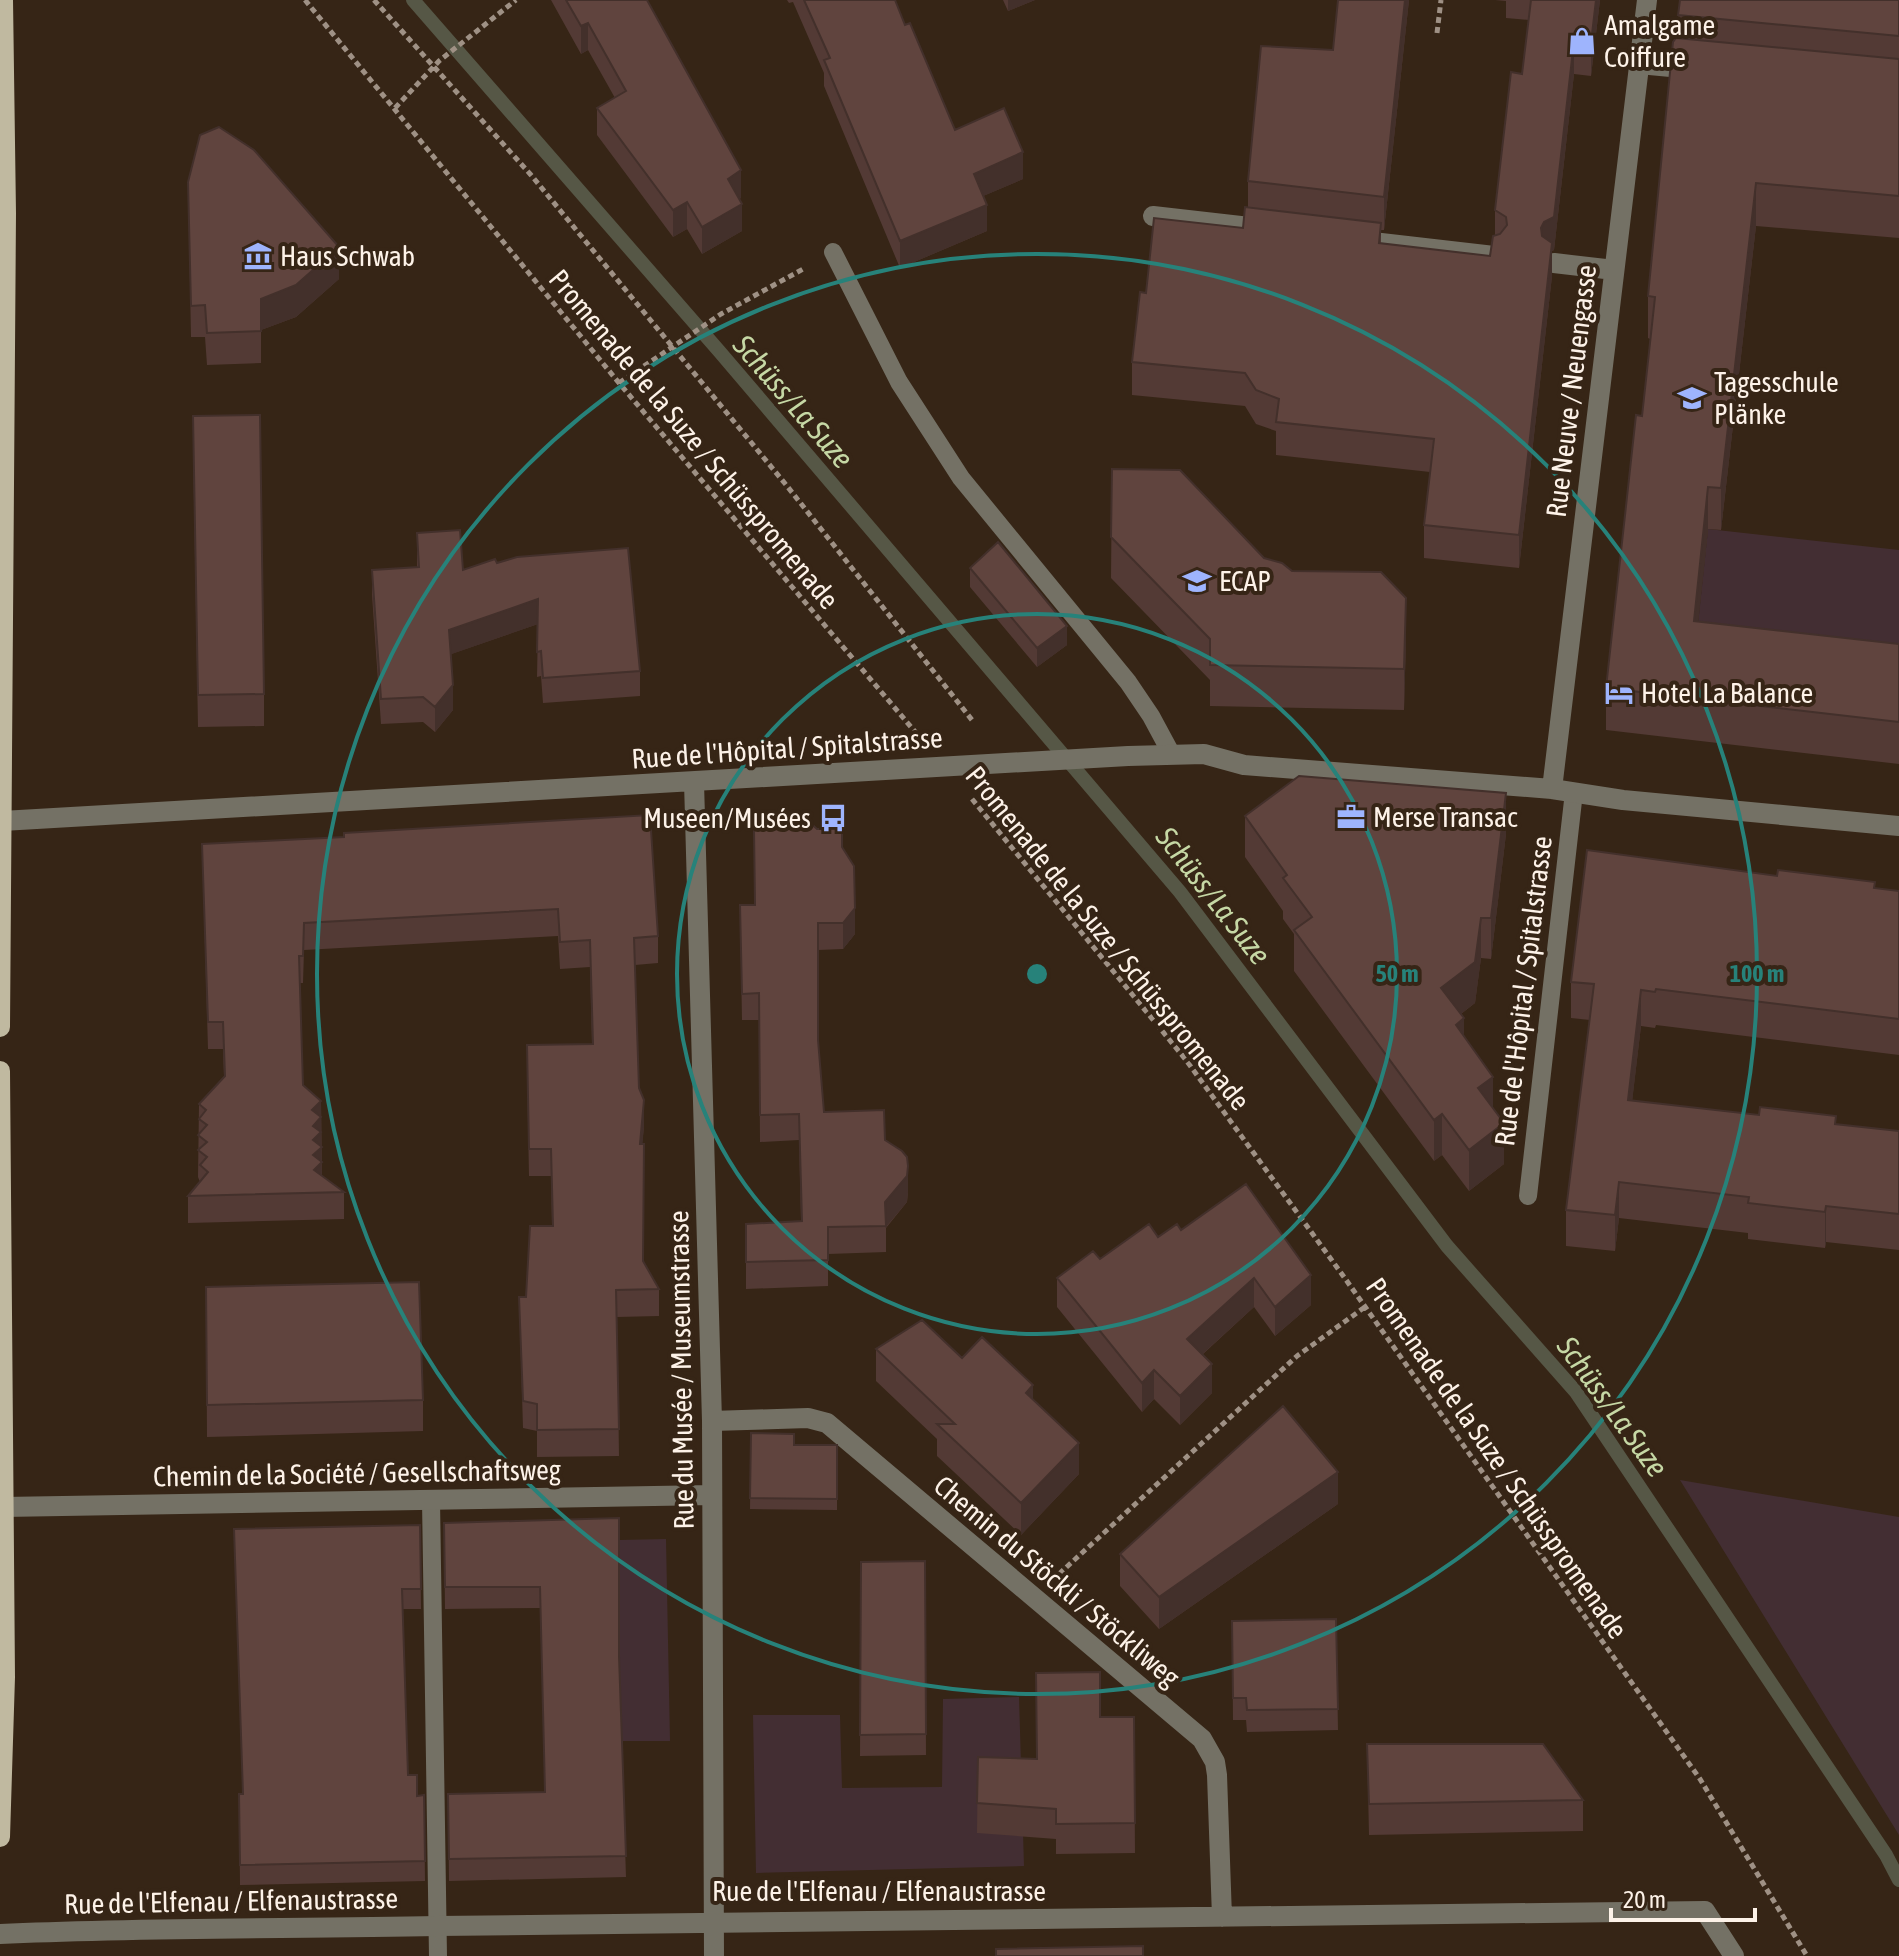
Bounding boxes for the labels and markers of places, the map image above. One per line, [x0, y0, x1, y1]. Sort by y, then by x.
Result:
place label: Amalgame Coiffure [1604, 9, 1715, 73]
shop icon: Amalgame Coiffure [1567, 26, 1597, 56]
place label: Haus Schwab [280, 240, 415, 272]
museum icon: Haus Schwab [243, 241, 273, 271]
place label: Tagesschule Plänke [1714, 366, 1839, 430]
school or university icon: Tagesschule Plänke [1677, 383, 1707, 413]
place label: ECAP [1219, 565, 1271, 597]
school or university icon: ECAP [1182, 566, 1212, 596]
place label: Hotel La Balance [1641, 677, 1813, 709]
hotel icon: Hotel La Balance [1604, 678, 1634, 708]
place label: Merse Transac [1373, 801, 1518, 833]
place label: Museen/Musées [643, 802, 811, 834]
office icon: Merse Transac [1336, 802, 1366, 832]
bus stop icon: Museen/Musées [818, 803, 848, 833]
centre of rings [1023, 960, 1051, 988]

